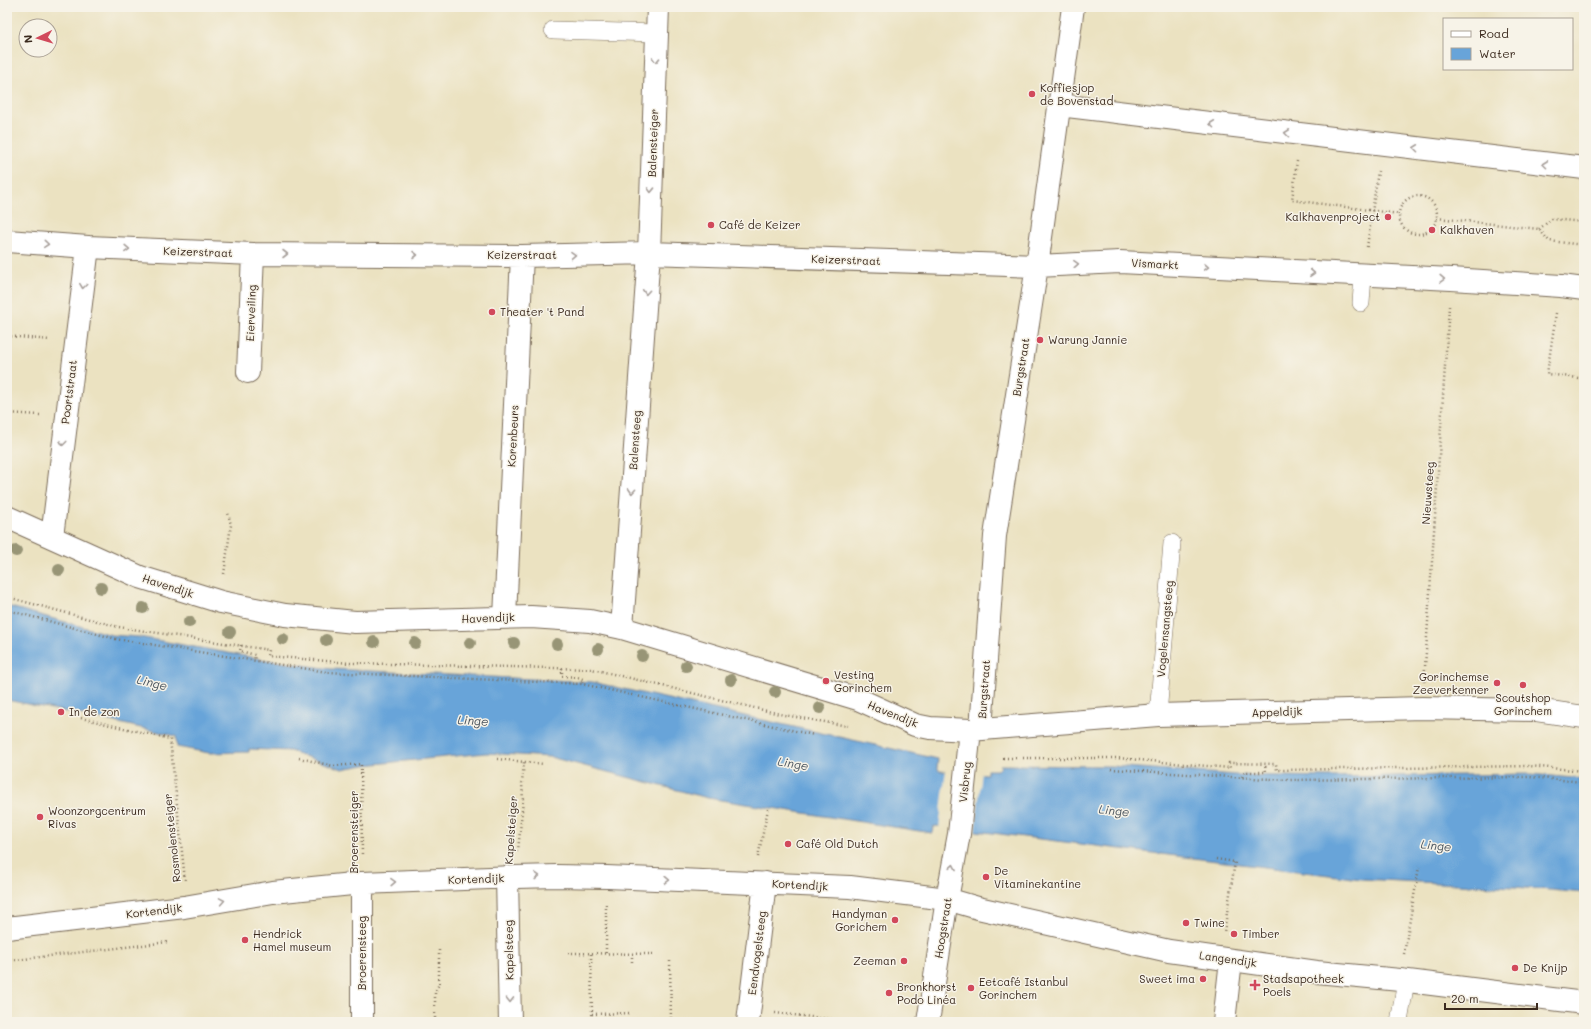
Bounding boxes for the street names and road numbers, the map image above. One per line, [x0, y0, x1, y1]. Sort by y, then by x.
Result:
street label: Balensteiger [644, 109, 661, 177]
street label: Keizerstraat [163, 243, 233, 260]
street label: Keizerstraat [487, 247, 557, 262]
street label: Keizerstraat [811, 251, 881, 268]
street label: Vismarkt [1131, 255, 1179, 272]
street label: Eierveiling [242, 284, 259, 342]
street label: Burgstraat [1008, 336, 1033, 397]
street label: Poortstraat [57, 359, 80, 425]
street label: Korenbeurs [503, 404, 522, 467]
street label: Balensteeg [625, 410, 644, 470]
street label: Nieuwsteeg [1418, 461, 1437, 525]
street label: Havendijk [140, 570, 196, 601]
street label: Vogelensangsteeg [1153, 580, 1176, 678]
street label: Havendijk [461, 609, 515, 626]
street label: Burgstraat [974, 659, 993, 719]
street label: Havendijk [866, 697, 921, 731]
street label: Appeldijk [1251, 703, 1303, 720]
street label: Visbrug [955, 761, 974, 803]
street label: Broerensteiger [346, 790, 361, 874]
street label: Rosmolensteiger [159, 793, 184, 883]
street label: Kapelsteiger [501, 795, 520, 865]
street label: Kortendijk [448, 870, 505, 887]
street label: Kortendijk [772, 876, 829, 893]
street label: Hoogstraat [930, 896, 955, 959]
street label: Kortendijk [125, 900, 183, 921]
street label: Eendvogelsteeg [744, 910, 769, 996]
street label: Broerensteeg [354, 916, 369, 990]
street label: Kapelsteeg [500, 920, 517, 980]
street label: Langendijk [1198, 947, 1258, 970]

